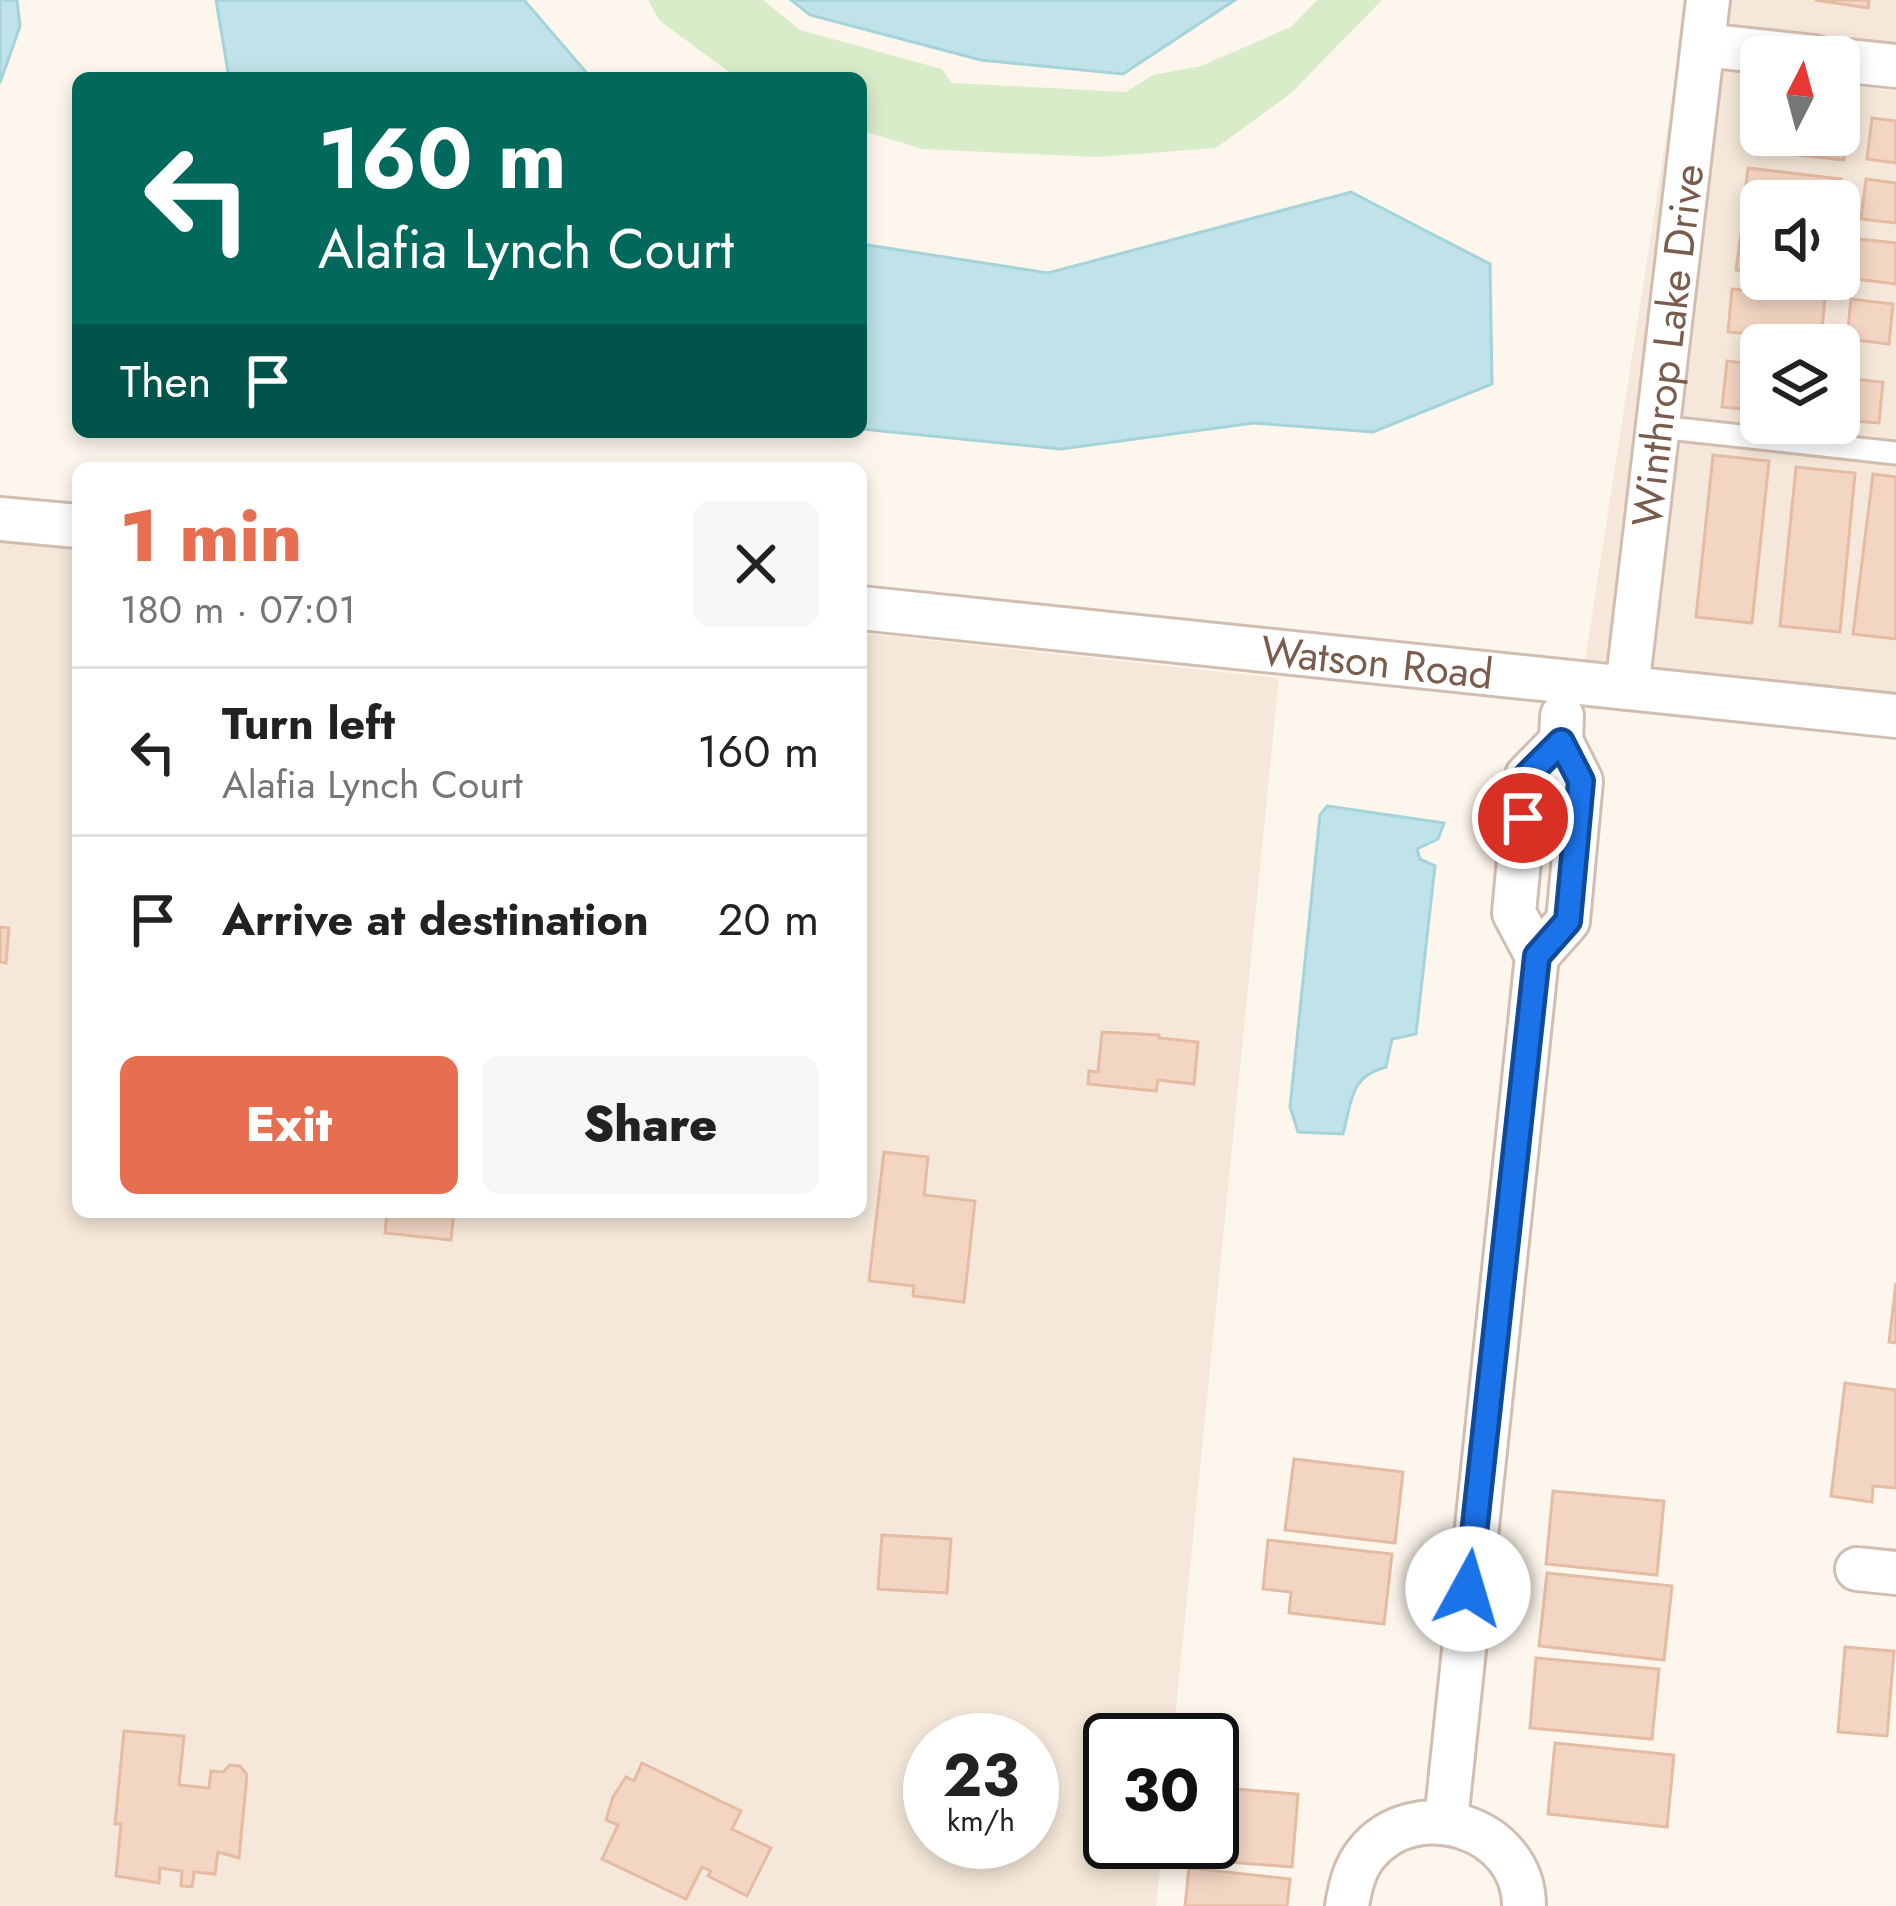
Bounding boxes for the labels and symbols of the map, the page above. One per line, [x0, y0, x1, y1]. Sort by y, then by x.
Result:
north arrow [1740, 36, 1860, 156]
street label: Winthrop Lake Drive [1616, 161, 1719, 530]
street label: Watson Road [1258, 619, 1496, 704]
pin [1472, 767, 1574, 869]
position arrow [1405, 1526, 1531, 1652]
speed limit sign: 30 [1083, 1713, 1239, 1869]

